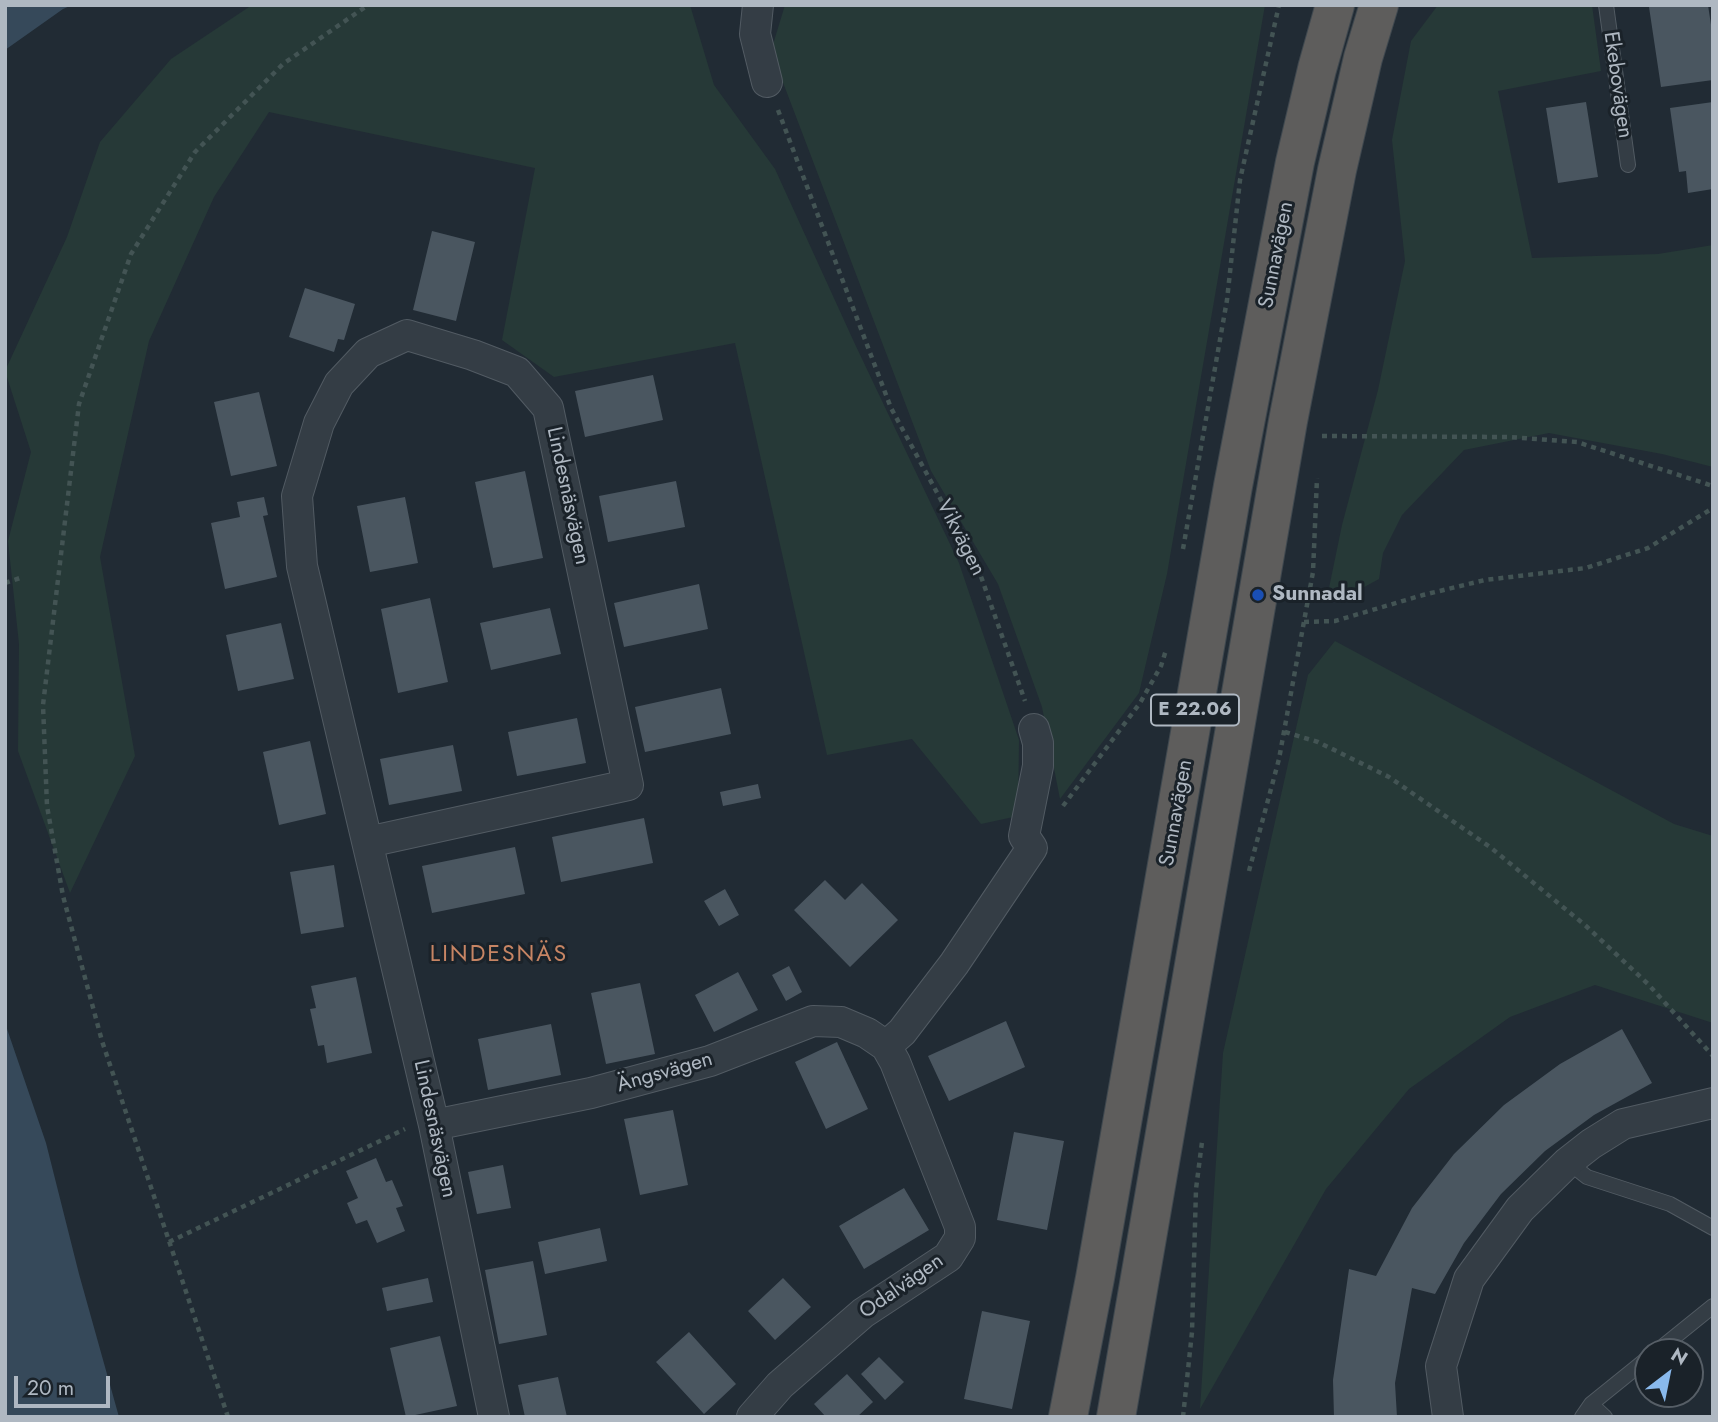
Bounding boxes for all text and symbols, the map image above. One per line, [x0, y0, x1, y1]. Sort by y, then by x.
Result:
street label: Ekebovägen [1597, 30, 1637, 140]
street label: Sunnavägen [1254, 200, 1300, 310]
street label: Lindesnäsvägen [540, 425, 594, 567]
street label: Vikvägen [930, 496, 990, 580]
place label: Sunnadal [1272, 582, 1363, 608]
marker: Sunnadal [1250, 587, 1266, 603]
road number: E 22.06 [1151, 694, 1239, 726]
street label: Sunnavägen [1155, 758, 1199, 868]
district label: LINDESNÄS [431, 941, 567, 969]
street label: Ängsvägen [614, 1047, 716, 1099]
street label: Lindesnäsvägen [407, 1058, 461, 1200]
street label: Odalvägen [855, 1249, 949, 1325]
north arrow [1634, 1338, 1704, 1408]
text: N [1666, 1341, 1693, 1372]
scale bar [18, 1362, 114, 1406]
text: 20 m [27, 1373, 74, 1403]

